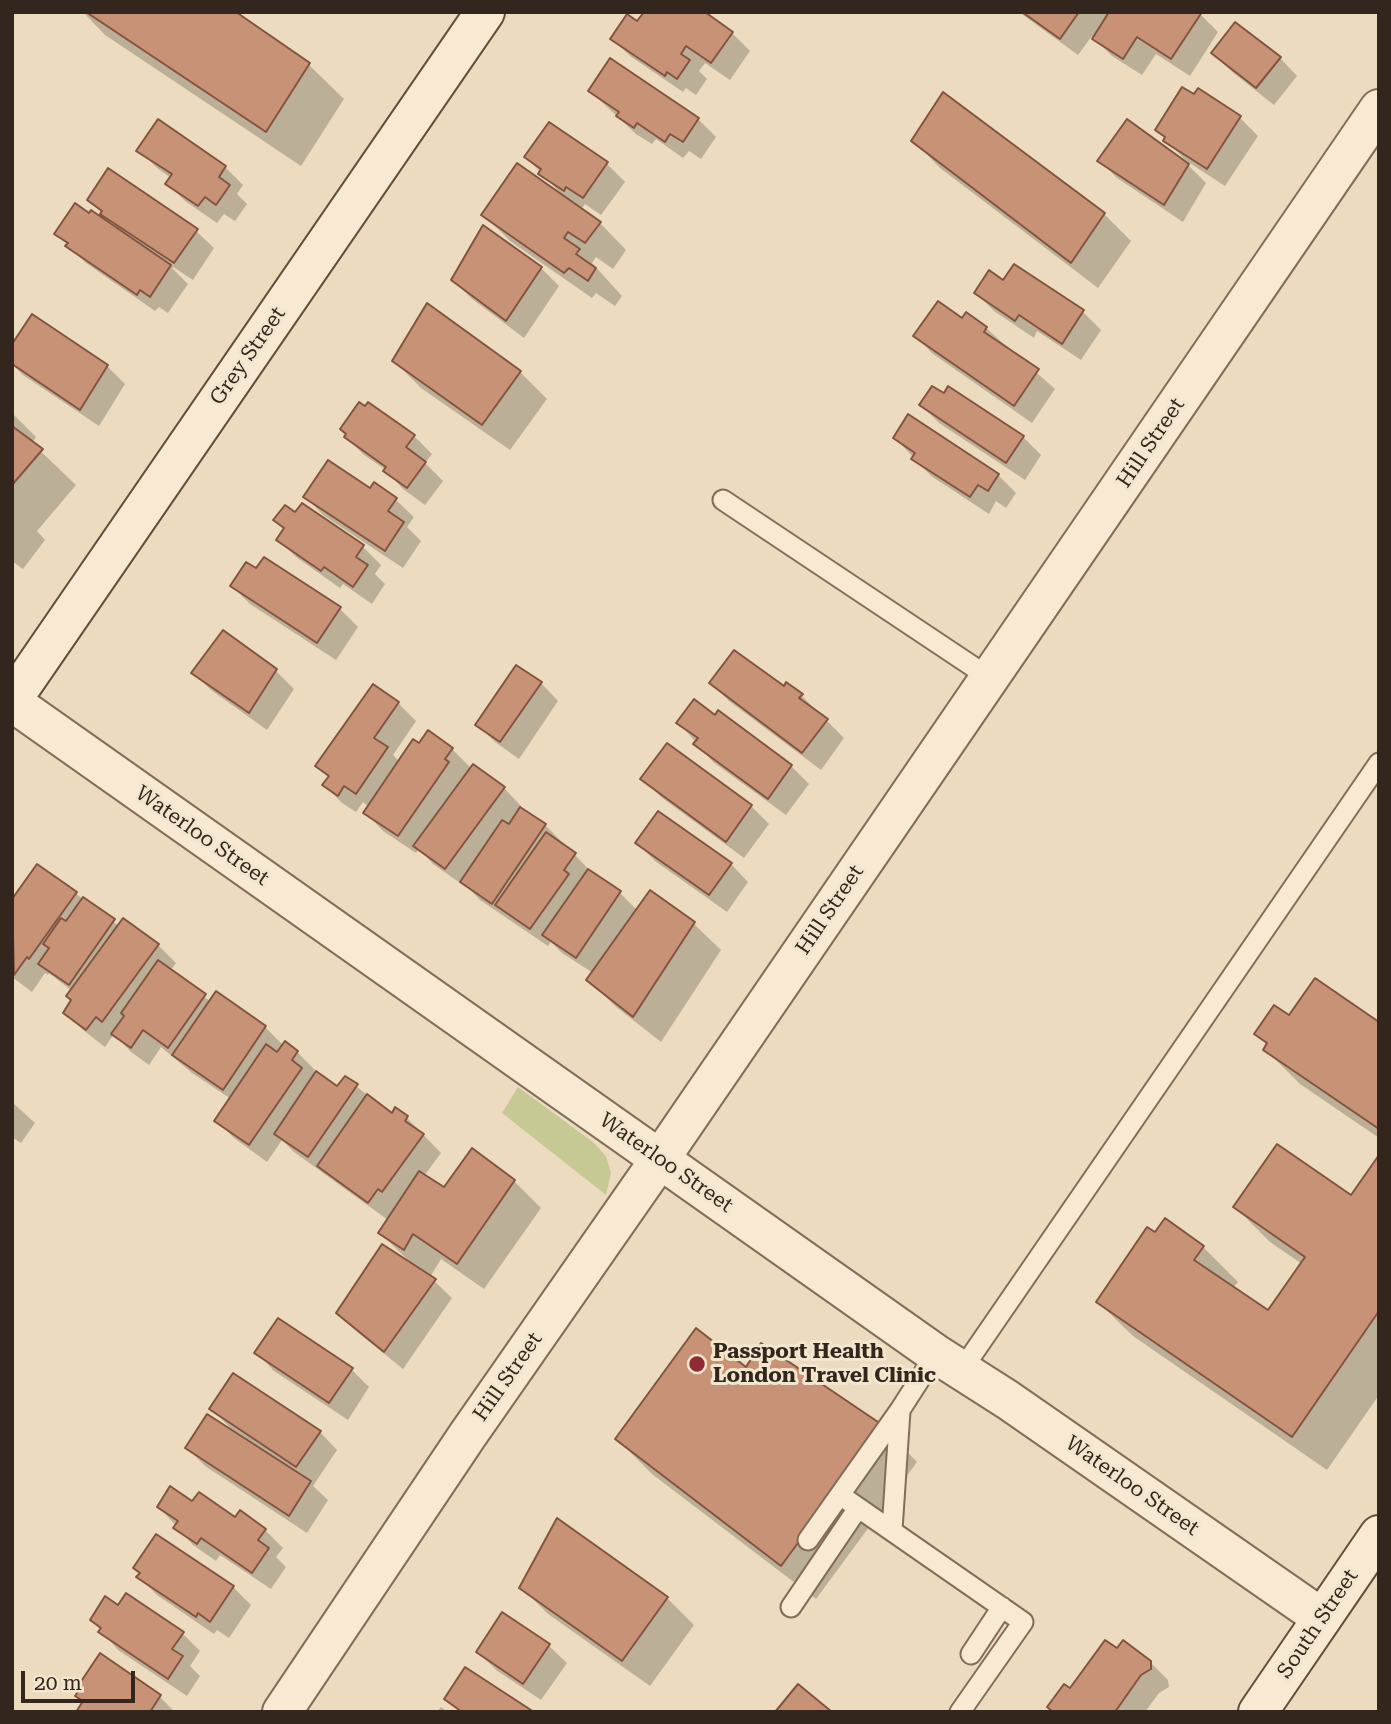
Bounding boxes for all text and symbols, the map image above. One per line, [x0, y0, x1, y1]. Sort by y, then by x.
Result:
street label: Grey Street [205, 302, 291, 410]
street label: Hill Street [1112, 393, 1190, 493]
street label: Waterloo Street [130, 781, 274, 891]
street label: Hill Street [791, 860, 869, 960]
street label: Waterloo Street [594, 1108, 738, 1218]
street label: Hill Street [468, 1328, 548, 1426]
place label: Passport Health London Travel Clinic [713, 1339, 936, 1389]
marker: Passport Health London Travel Clinic [687, 1354, 707, 1374]
street label: Waterloo Street [1060, 1431, 1204, 1541]
street label: South Street [1272, 1565, 1364, 1683]
scale bar [24, 1658, 138, 1702]
text: 20 m [34, 1671, 82, 1695]

